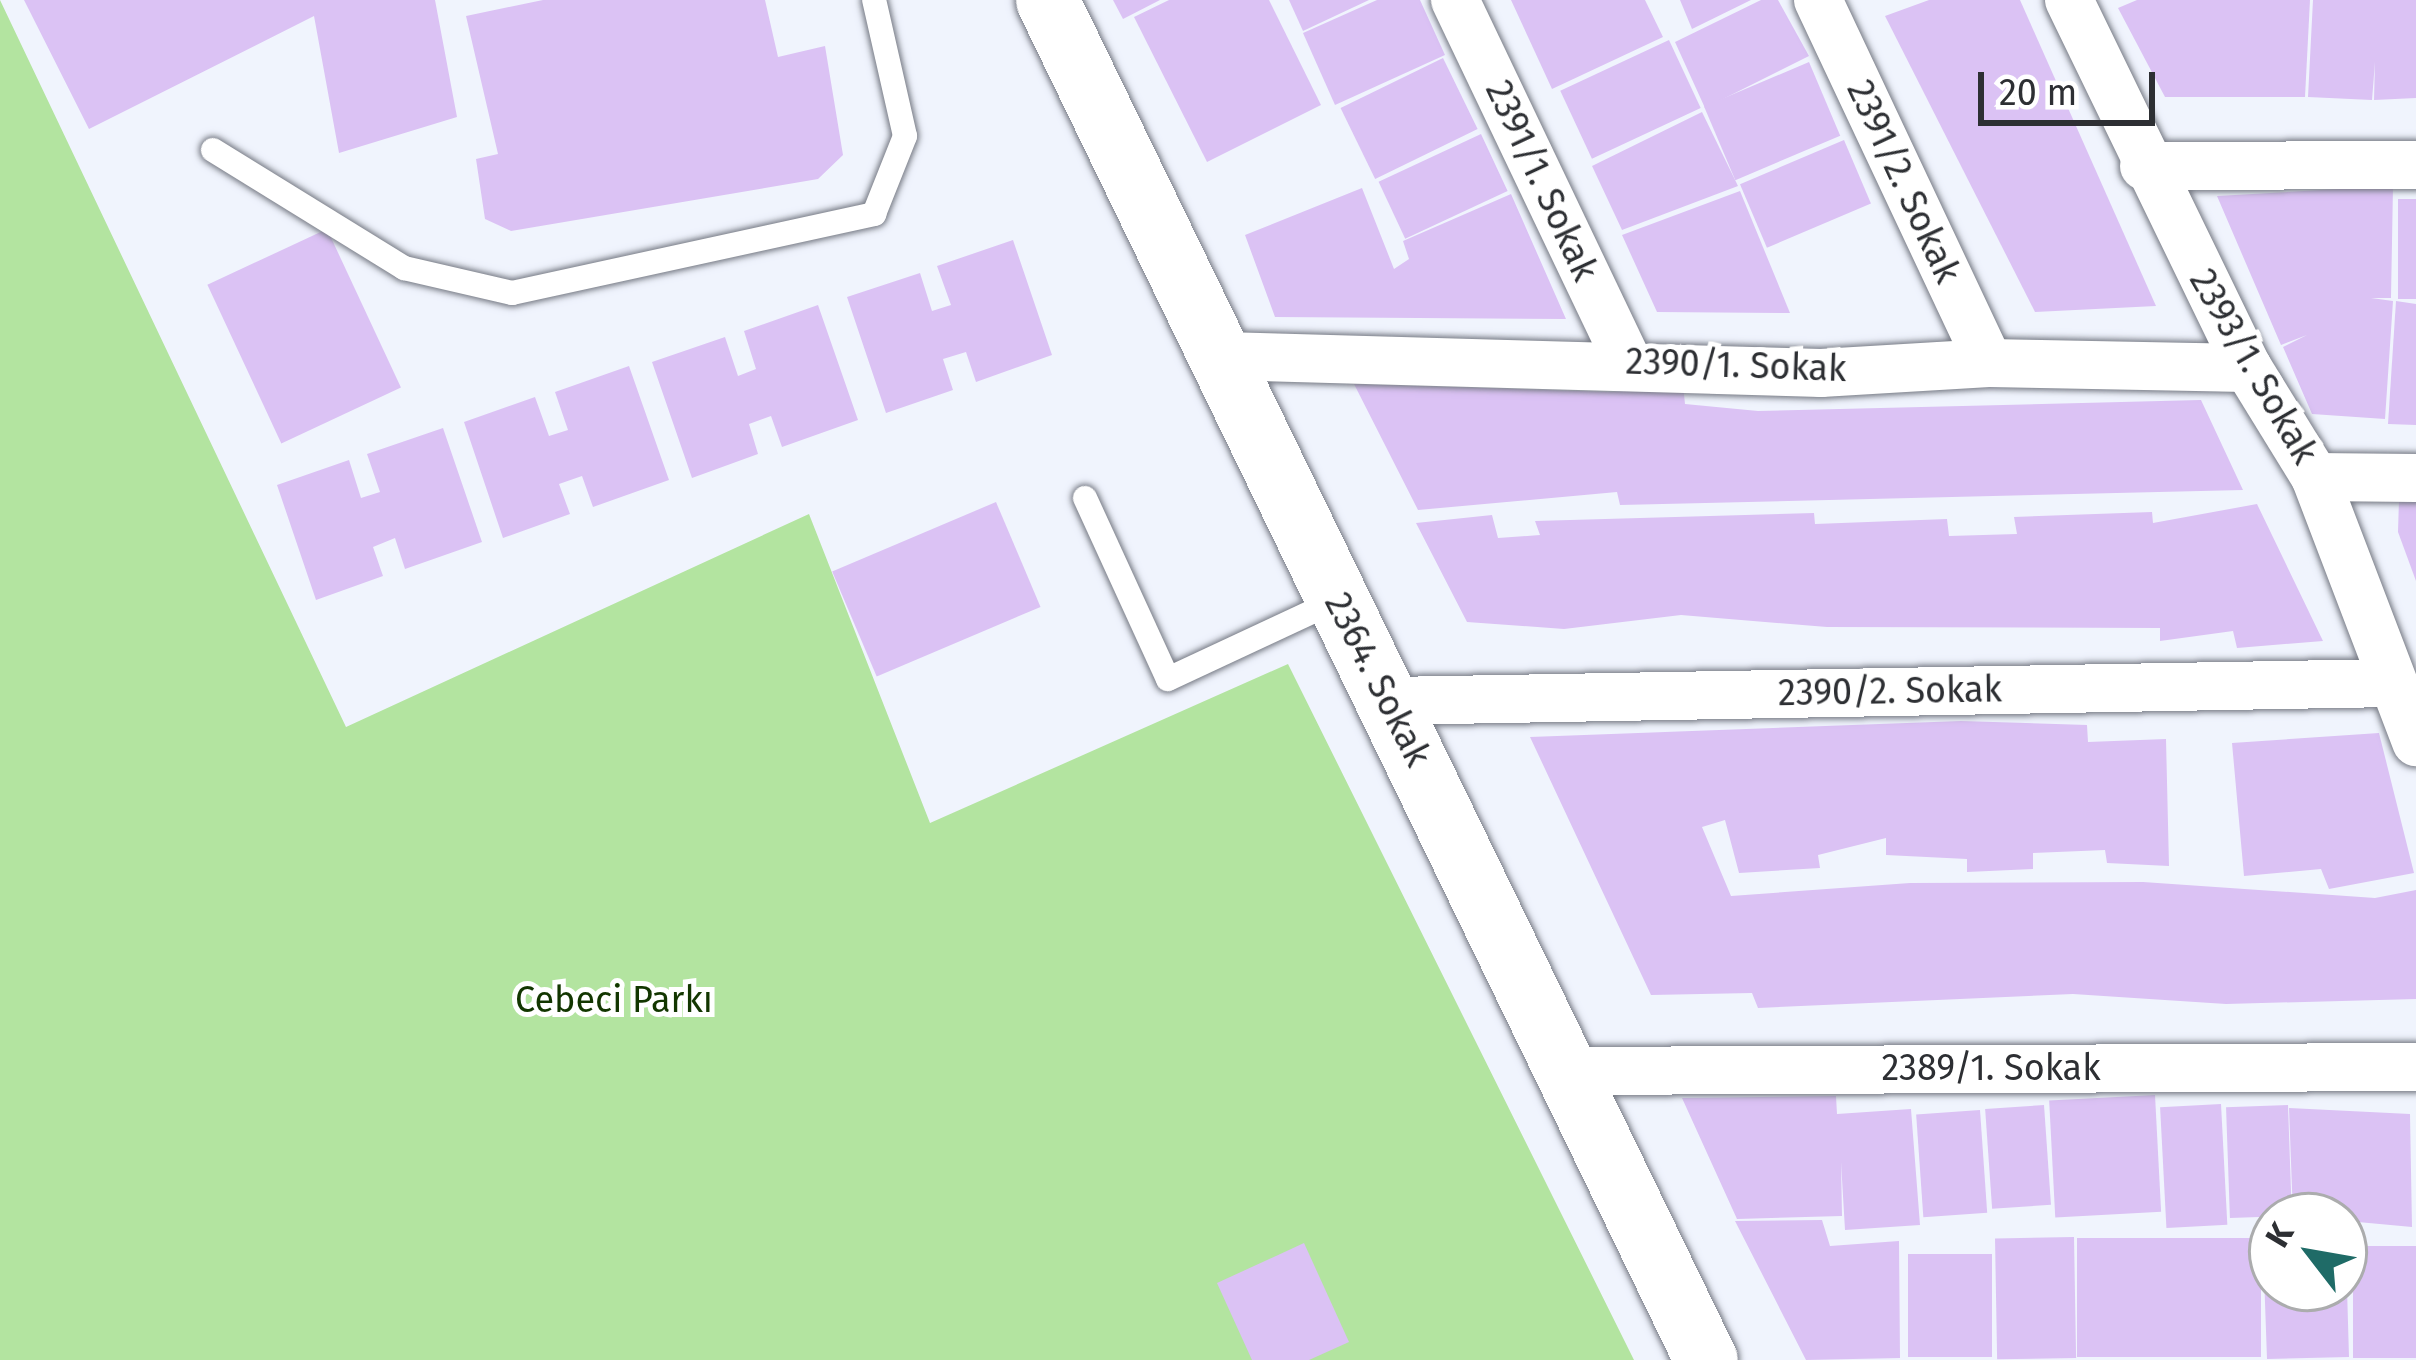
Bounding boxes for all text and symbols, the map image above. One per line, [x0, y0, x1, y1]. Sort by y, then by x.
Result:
scale bar [1984, 48, 2161, 122]
text: 20 m [1999, 71, 2077, 115]
street label: 2391/1. Sokak [1476, 74, 1606, 288]
street label: 2391/2. Sokak [1837, 74, 1969, 290]
street label: 2393/1. Sokak [2180, 262, 2326, 472]
street label: 2390/1. Sokak [1625, 341, 1847, 391]
street label: 2364. Sokak [1315, 586, 1439, 774]
street label: 2390/2. Sokak [1778, 668, 2002, 716]
park label: Cebeci Parkı [515, 979, 713, 1023]
street label: 2389/1. Sokak [1881, 1047, 2101, 1091]
north arrow [2248, 1192, 2368, 1312]
text: K [2257, 1216, 2302, 1254]

